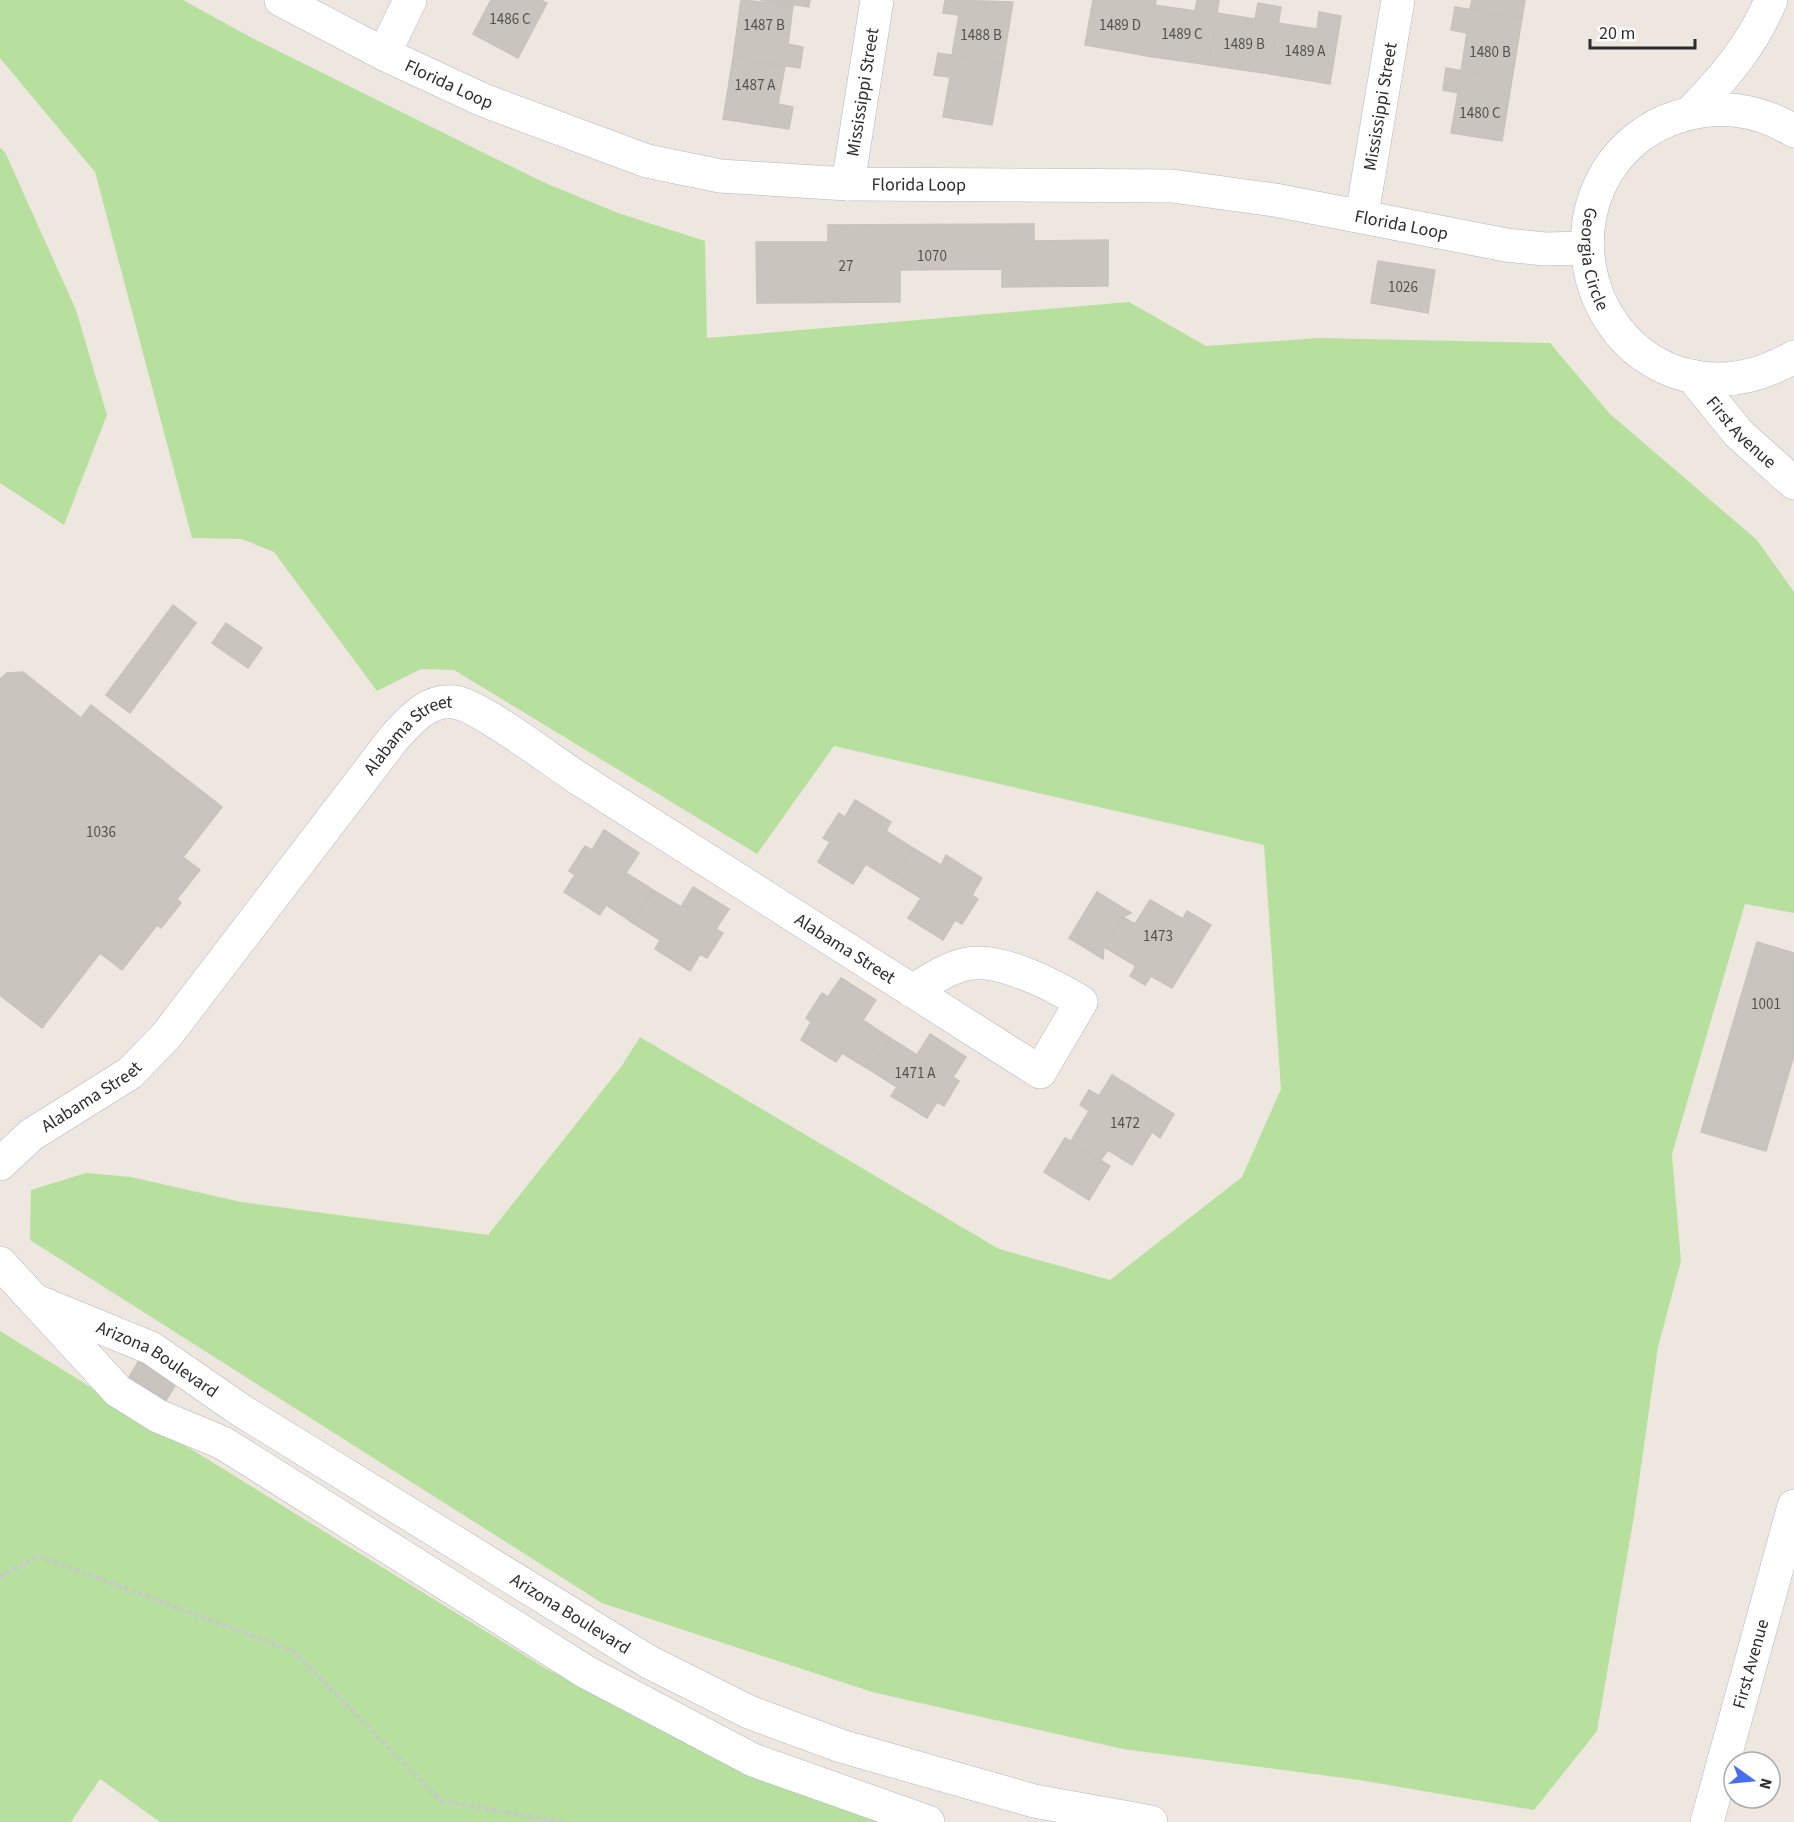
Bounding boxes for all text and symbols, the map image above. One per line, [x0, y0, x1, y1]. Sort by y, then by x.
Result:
house number: 1486 C [489, 9, 531, 30]
scale bar [1590, 12, 1695, 50]
house number: 1487 B [743, 15, 785, 36]
house number: 1489 D [1099, 15, 1141, 36]
text: 20 m [1599, 21, 1635, 46]
house number: 1489 C [1161, 24, 1203, 45]
house number: 1488 B [960, 25, 1002, 46]
street label: Mississippi Street [840, 26, 885, 158]
house number: 1489 B [1223, 34, 1265, 55]
street label: Mississippi Street [1357, 40, 1403, 173]
house number: 1489 A [1285, 41, 1326, 62]
house number: 1480 B [1469, 42, 1511, 63]
street label: Florida Loop [401, 53, 497, 115]
house number: 1487 A [735, 75, 776, 96]
house number: 1480 C [1459, 103, 1501, 124]
street label: Florida Loop [871, 172, 966, 197]
street label: Florida Loop [1353, 203, 1450, 246]
street label: Georgia Circle [1575, 205, 1615, 315]
house number: 1070 [917, 246, 947, 267]
house number: 27 [839, 256, 853, 277]
house number: 1026 [1388, 277, 1418, 298]
street label: First Avenue [1701, 391, 1782, 474]
street label: Alabama Street [358, 689, 452, 780]
house number: 1036 [86, 822, 116, 843]
street label: Alabama Street [790, 907, 900, 990]
house number: 1473 [1143, 926, 1173, 947]
house number: 1001 [1751, 994, 1781, 1015]
street label: Alabama Street [36, 1056, 147, 1138]
house number: 1471 A [895, 1063, 936, 1084]
house number: 1472 [1110, 1113, 1140, 1134]
street label: Arizona Boulevard [93, 1315, 223, 1403]
street label: Arizona Boulevard [506, 1567, 636, 1660]
street label: First Avenue [1726, 1616, 1775, 1712]
north arrow [1722, 1750, 1782, 1810]
text: N [1754, 1776, 1778, 1792]

